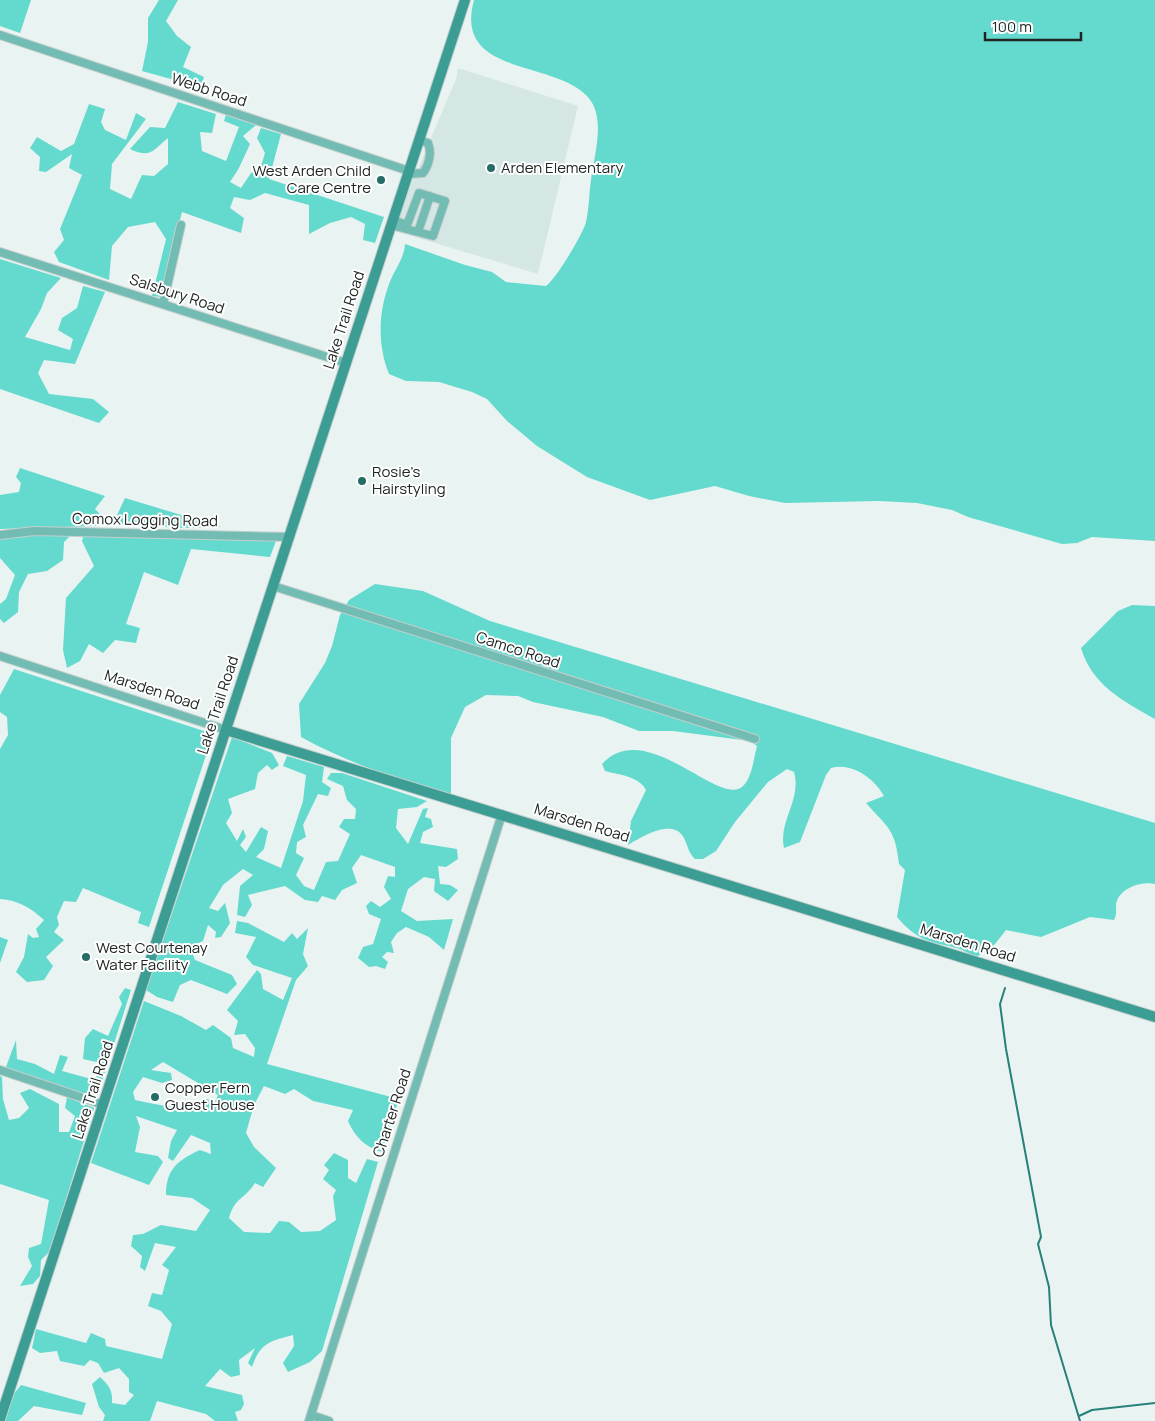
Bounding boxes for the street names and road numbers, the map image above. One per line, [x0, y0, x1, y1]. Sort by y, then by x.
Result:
street label: Webb Road [169, 67, 250, 112]
street label: Salsbury Road [127, 268, 227, 319]
street label: Lake Trail Road [318, 268, 369, 372]
street label: Comox Logging Road [72, 508, 218, 531]
street label: Camco Road [473, 626, 563, 673]
street label: Lake Trail Road [192, 653, 243, 757]
street label: Marsden Road [102, 664, 202, 715]
street label: Marsden Road [532, 798, 632, 847]
street label: Marsden Road [918, 918, 1018, 967]
street label: Lake Trail Road [67, 1038, 118, 1142]
street label: Charter Road [367, 1066, 416, 1160]

